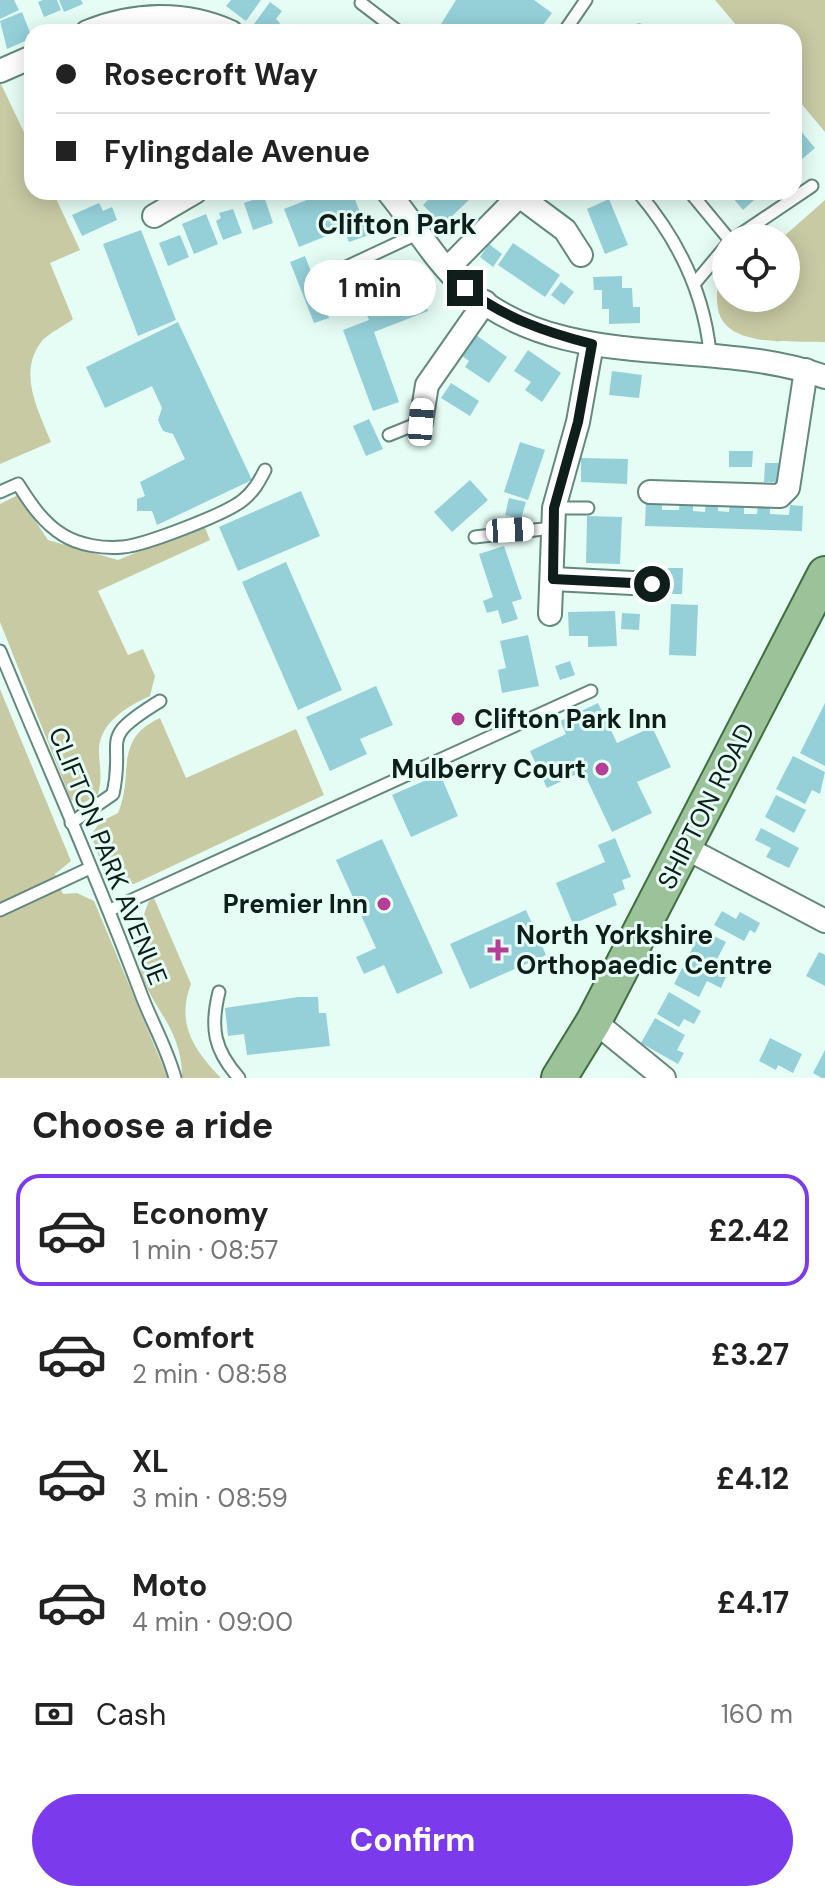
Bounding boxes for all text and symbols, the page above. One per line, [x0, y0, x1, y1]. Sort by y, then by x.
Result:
text: Rosecroft Way [104, 55, 318, 94]
text: Fylingdale Avenue [104, 132, 370, 171]
district label: Clifton Park [317, 206, 477, 243]
map controls [712, 224, 800, 312]
button: locate [712, 224, 800, 312]
callout: 1 min [305, 260, 437, 316]
route end [447, 270, 483, 306]
text: 1 min [338, 271, 402, 305]
car [407, 397, 435, 447]
car [485, 517, 535, 543]
route start [634, 566, 670, 602]
place label: Clifton Park Inn [474, 702, 667, 736]
marker: Clifton Park Inn [449, 710, 467, 728]
street label: SHIPTON ROAD [650, 717, 762, 895]
street label: CLIFTON PARK AVENUE [41, 722, 175, 990]
place label: Mulberry Court [391, 752, 586, 786]
marker: Mulberry Court [593, 760, 611, 778]
place label: Premier Inn [223, 887, 368, 921]
marker: Premier Inn [375, 895, 393, 913]
place label: North Yorkshire Orthopaedic Centre [516, 918, 772, 982]
marker: North Yorkshire Orthopaedic Centre [487, 939, 509, 961]
text: Choose a ride [32, 1102, 273, 1149]
icon: car [36, 1194, 108, 1266]
text: Economy [132, 1194, 269, 1233]
text: £2.42 [709, 1211, 789, 1250]
text: 1 min · 08:57 [132, 1233, 278, 1267]
icon: car [36, 1318, 108, 1390]
text: Comfort [132, 1318, 255, 1357]
text: £3.27 [711, 1335, 789, 1374]
text: 2 min · 08:58 [132, 1357, 288, 1391]
icon: car [36, 1442, 108, 1514]
text: XL [132, 1442, 169, 1481]
text: £4.12 [716, 1459, 789, 1498]
text: 3 min · 08:59 [132, 1481, 288, 1515]
icon: car [36, 1566, 108, 1638]
text: Moto [132, 1566, 207, 1605]
text: £4.17 [717, 1583, 789, 1622]
text: 4 min · 09:00 [132, 1605, 293, 1639]
icon: cash [32, 1692, 76, 1736]
text: Cash [96, 1695, 166, 1734]
text: 160 m [721, 1697, 793, 1731]
button: Confirm [32, 1794, 793, 1886]

